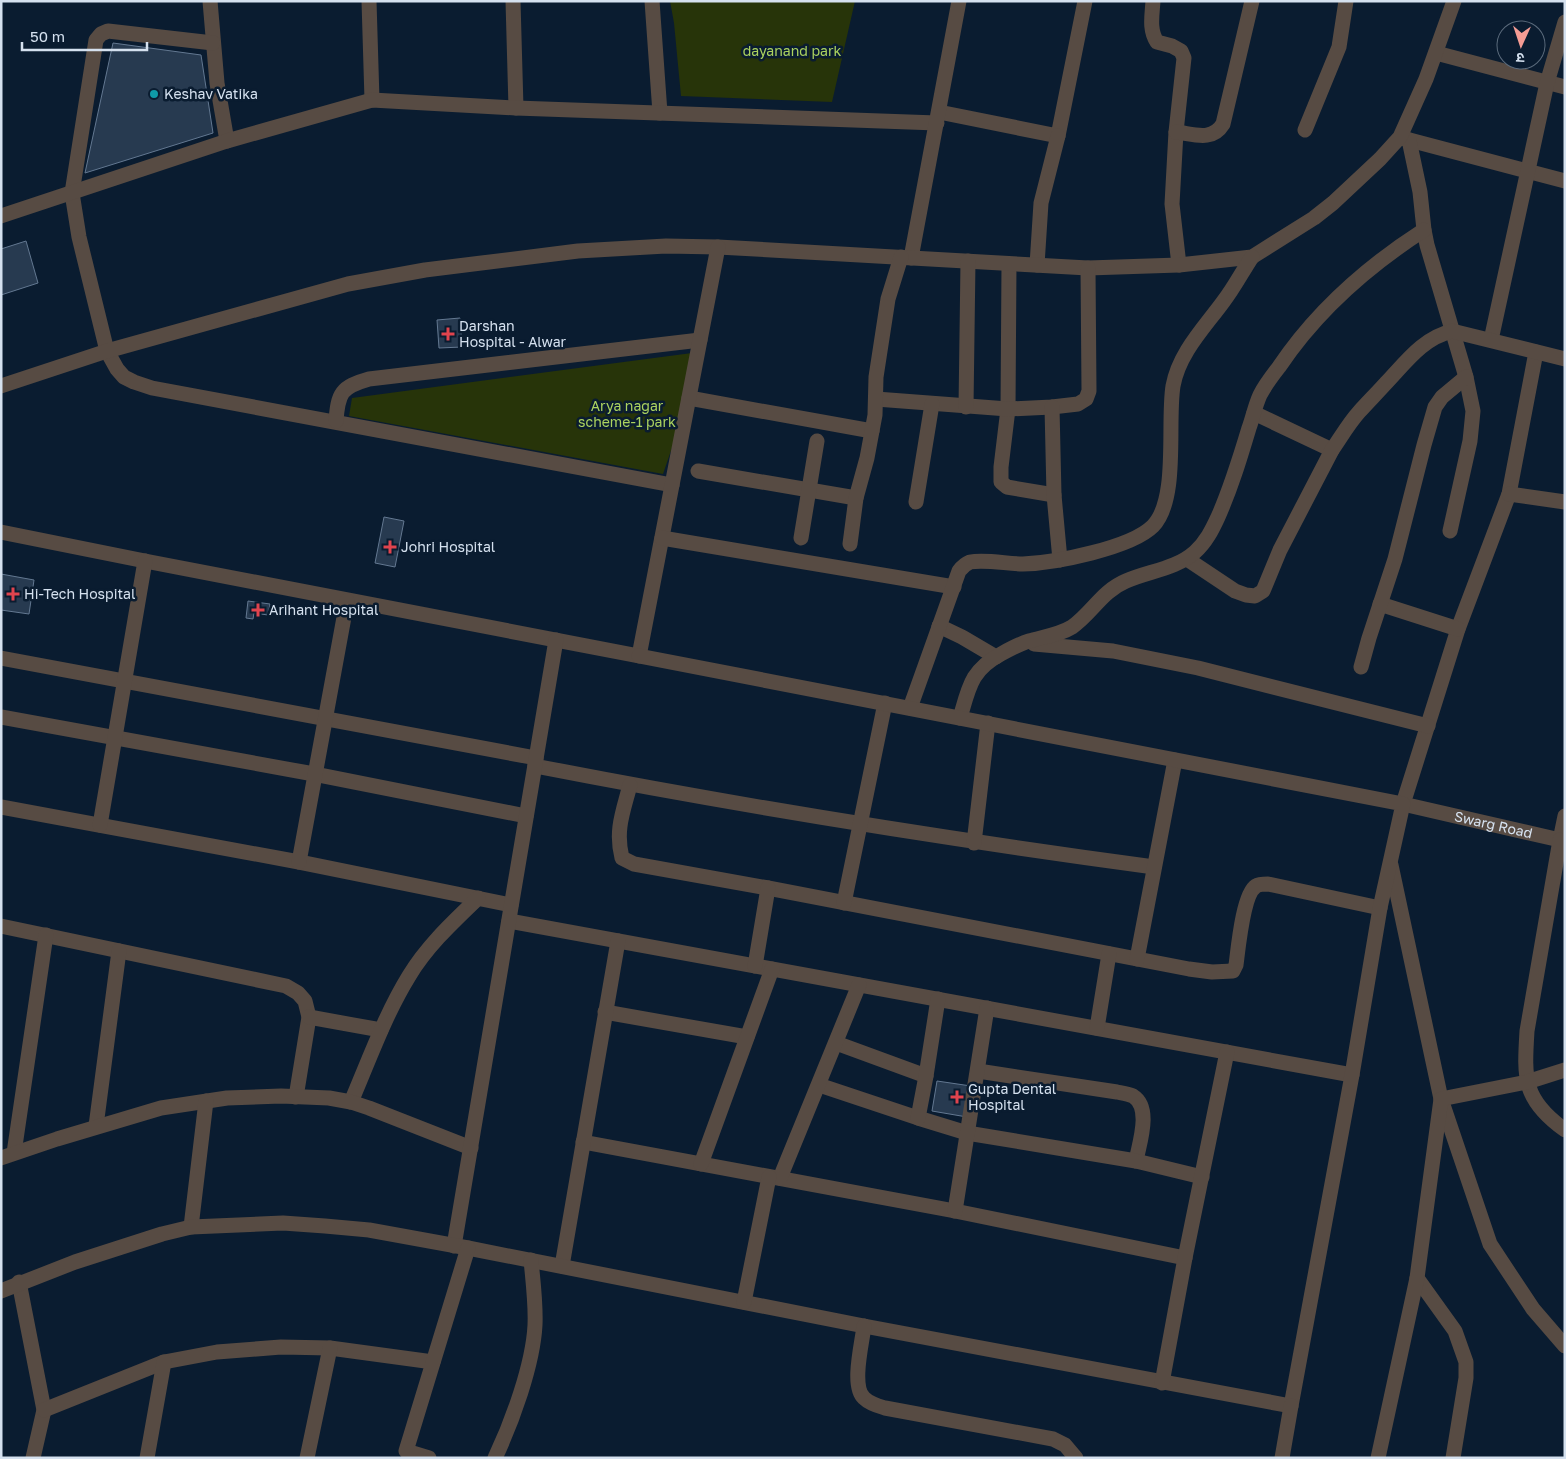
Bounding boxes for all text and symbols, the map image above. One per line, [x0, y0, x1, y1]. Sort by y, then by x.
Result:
scale bar [22, 20, 148, 52]
north arrow [1496, 20, 1546, 70]
text: 50 m [30, 27, 65, 45]
park label: dayanand park [743, 42, 841, 59]
text: उ [1515, 50, 1525, 67]
place label: Keshav Vatika [164, 85, 258, 102]
marker: Keshav Vatika [148, 88, 160, 100]
place label: Darshan Hospital - Alwar [459, 317, 567, 350]
marker: Darshan Hospital - Alwar [441, 327, 455, 341]
park label: Arya nagar scheme-1 park [578, 397, 676, 430]
place label: Johri Hospital [401, 538, 495, 555]
marker: Johri Hospital [383, 540, 397, 554]
place label: Hi-Tech Hospital [24, 585, 135, 602]
marker: Hi-Tech Hospital [6, 587, 20, 601]
place label: Arihant Hospital [269, 601, 379, 618]
marker: Arihant Hospital [251, 603, 265, 617]
street label: Swarg Road [1453, 807, 1534, 841]
place label: Gupta Dental Hospital [968, 1080, 1056, 1113]
marker: Gupta Dental Hospital [950, 1090, 964, 1104]

